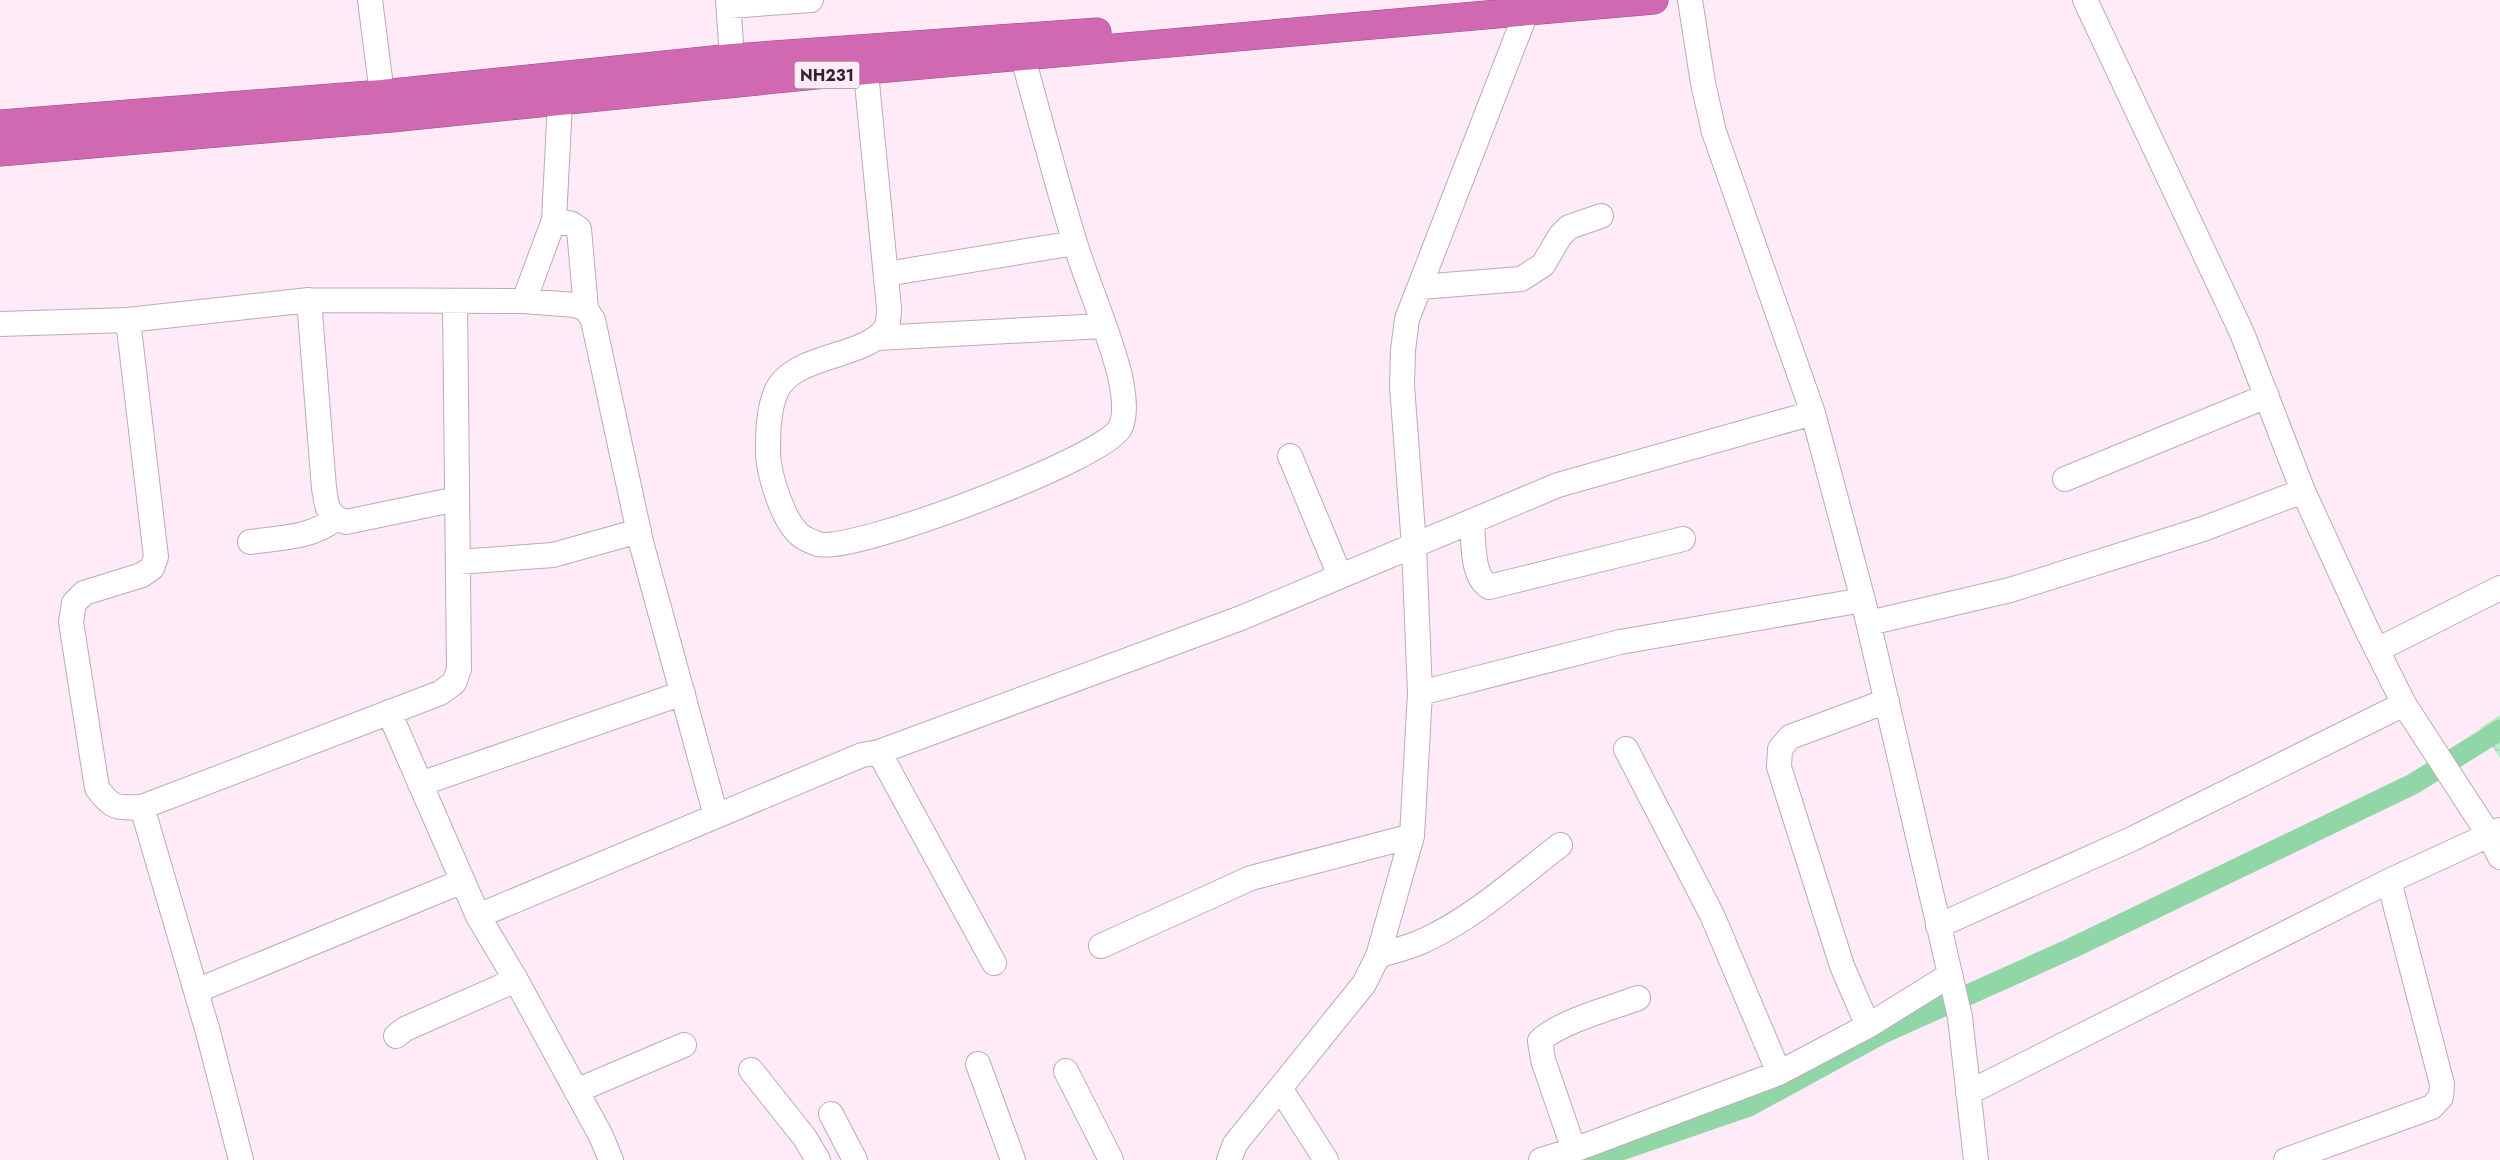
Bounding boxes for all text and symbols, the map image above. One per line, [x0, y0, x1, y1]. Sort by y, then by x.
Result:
road number: NH231 [794, 62, 860, 88]

